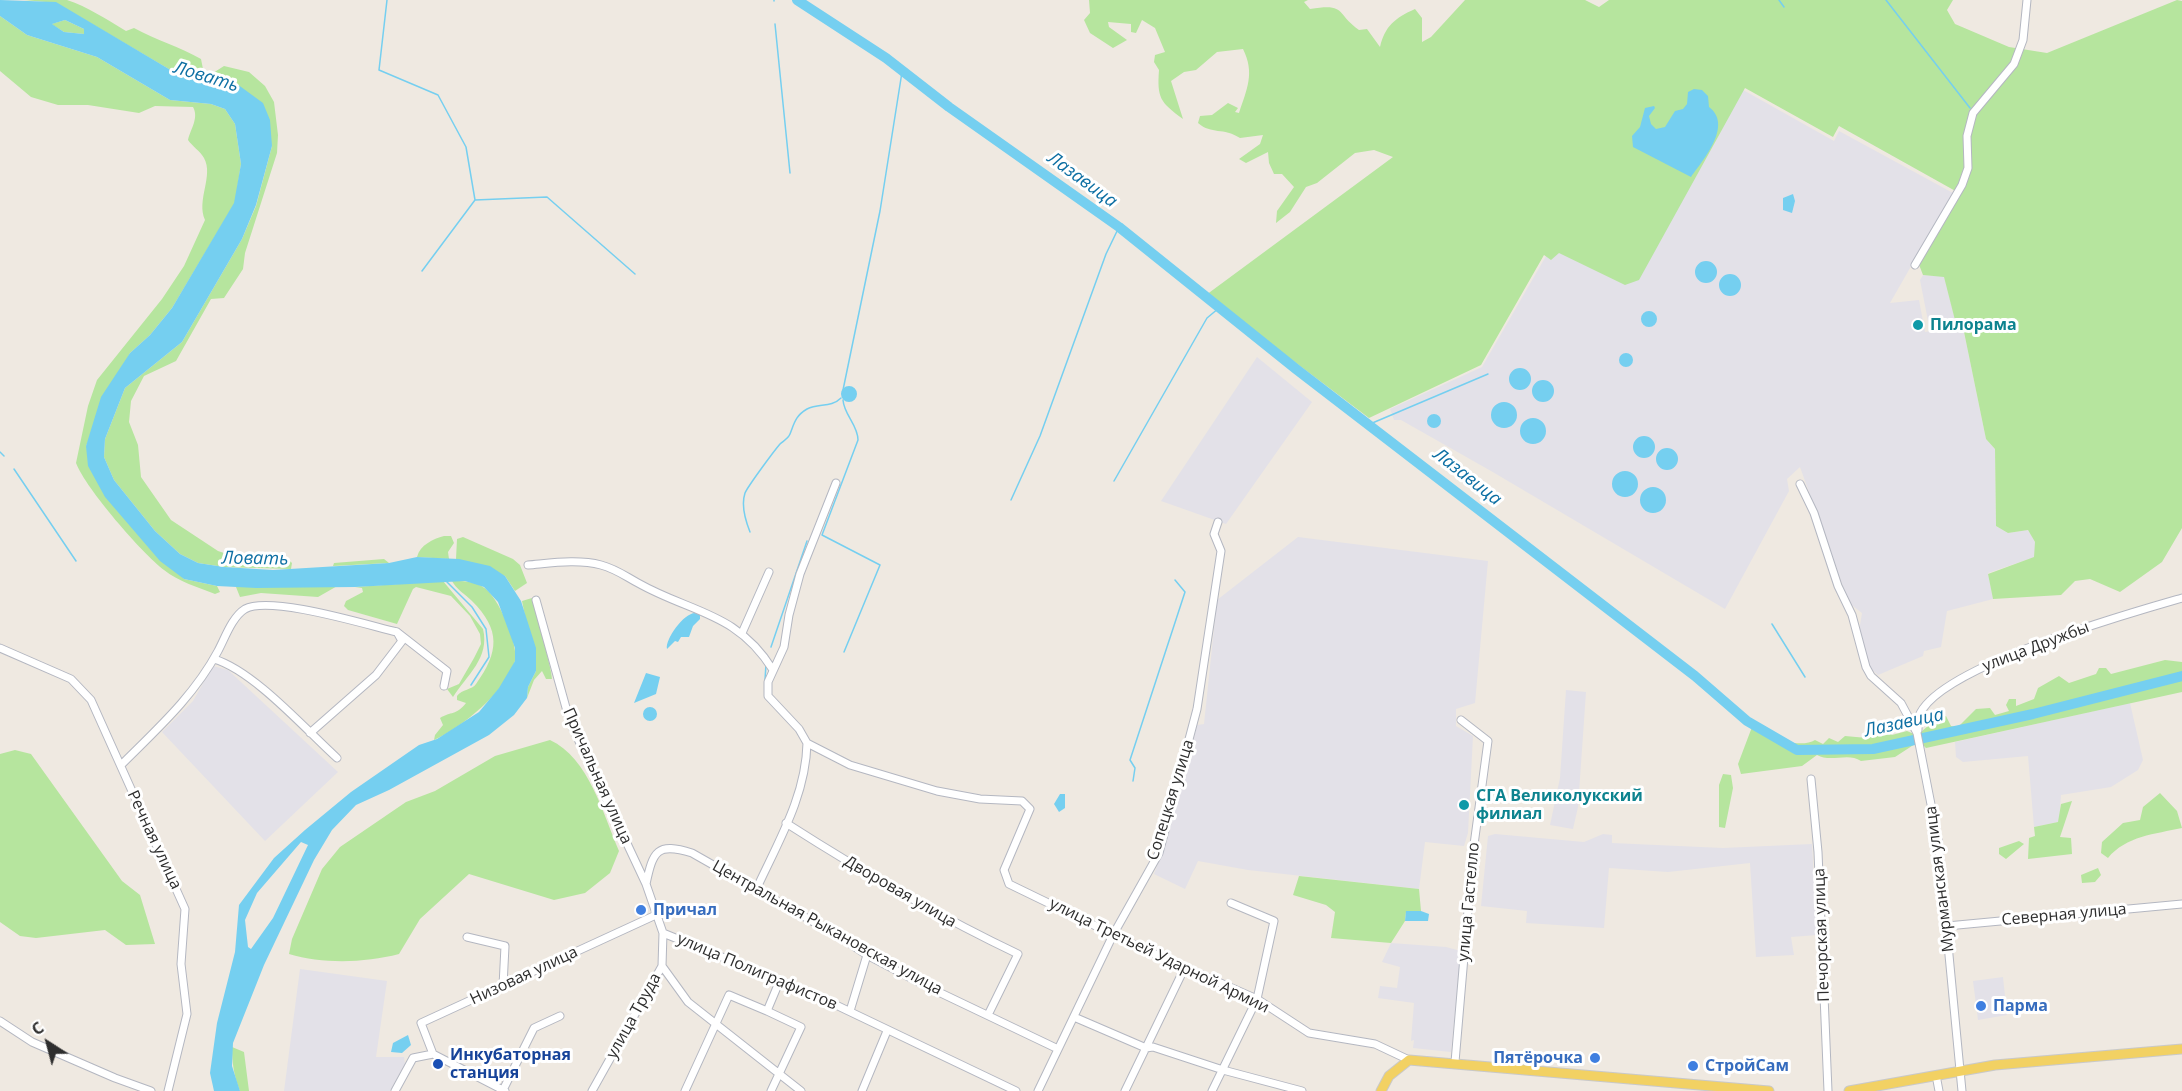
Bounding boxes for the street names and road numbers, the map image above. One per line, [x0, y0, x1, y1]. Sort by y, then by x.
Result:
street label: улица Дружбы [1980, 618, 2092, 676]
street label: Причальная улица [558, 705, 636, 847]
street label: Сопецкая улица [1144, 737, 1198, 863]
street label: Речная улица [123, 788, 185, 892]
street label: Мурманская улица [1922, 805, 1958, 953]
street label: улица Гастелло [1454, 842, 1484, 962]
street label: Дворовая улица [840, 852, 960, 932]
street label: Центральная Рыкановская улица [709, 857, 945, 999]
street label: Печорская улица [1810, 868, 1834, 1002]
street label: улица Третьей Ударной Армии [1046, 894, 1272, 1018]
street label: Северная улица [2001, 900, 2127, 930]
street label: улица Полиграфистов [674, 930, 840, 1014]
street label: Низовая улица [467, 943, 581, 1009]
street label: улица Труда [603, 970, 665, 1062]

